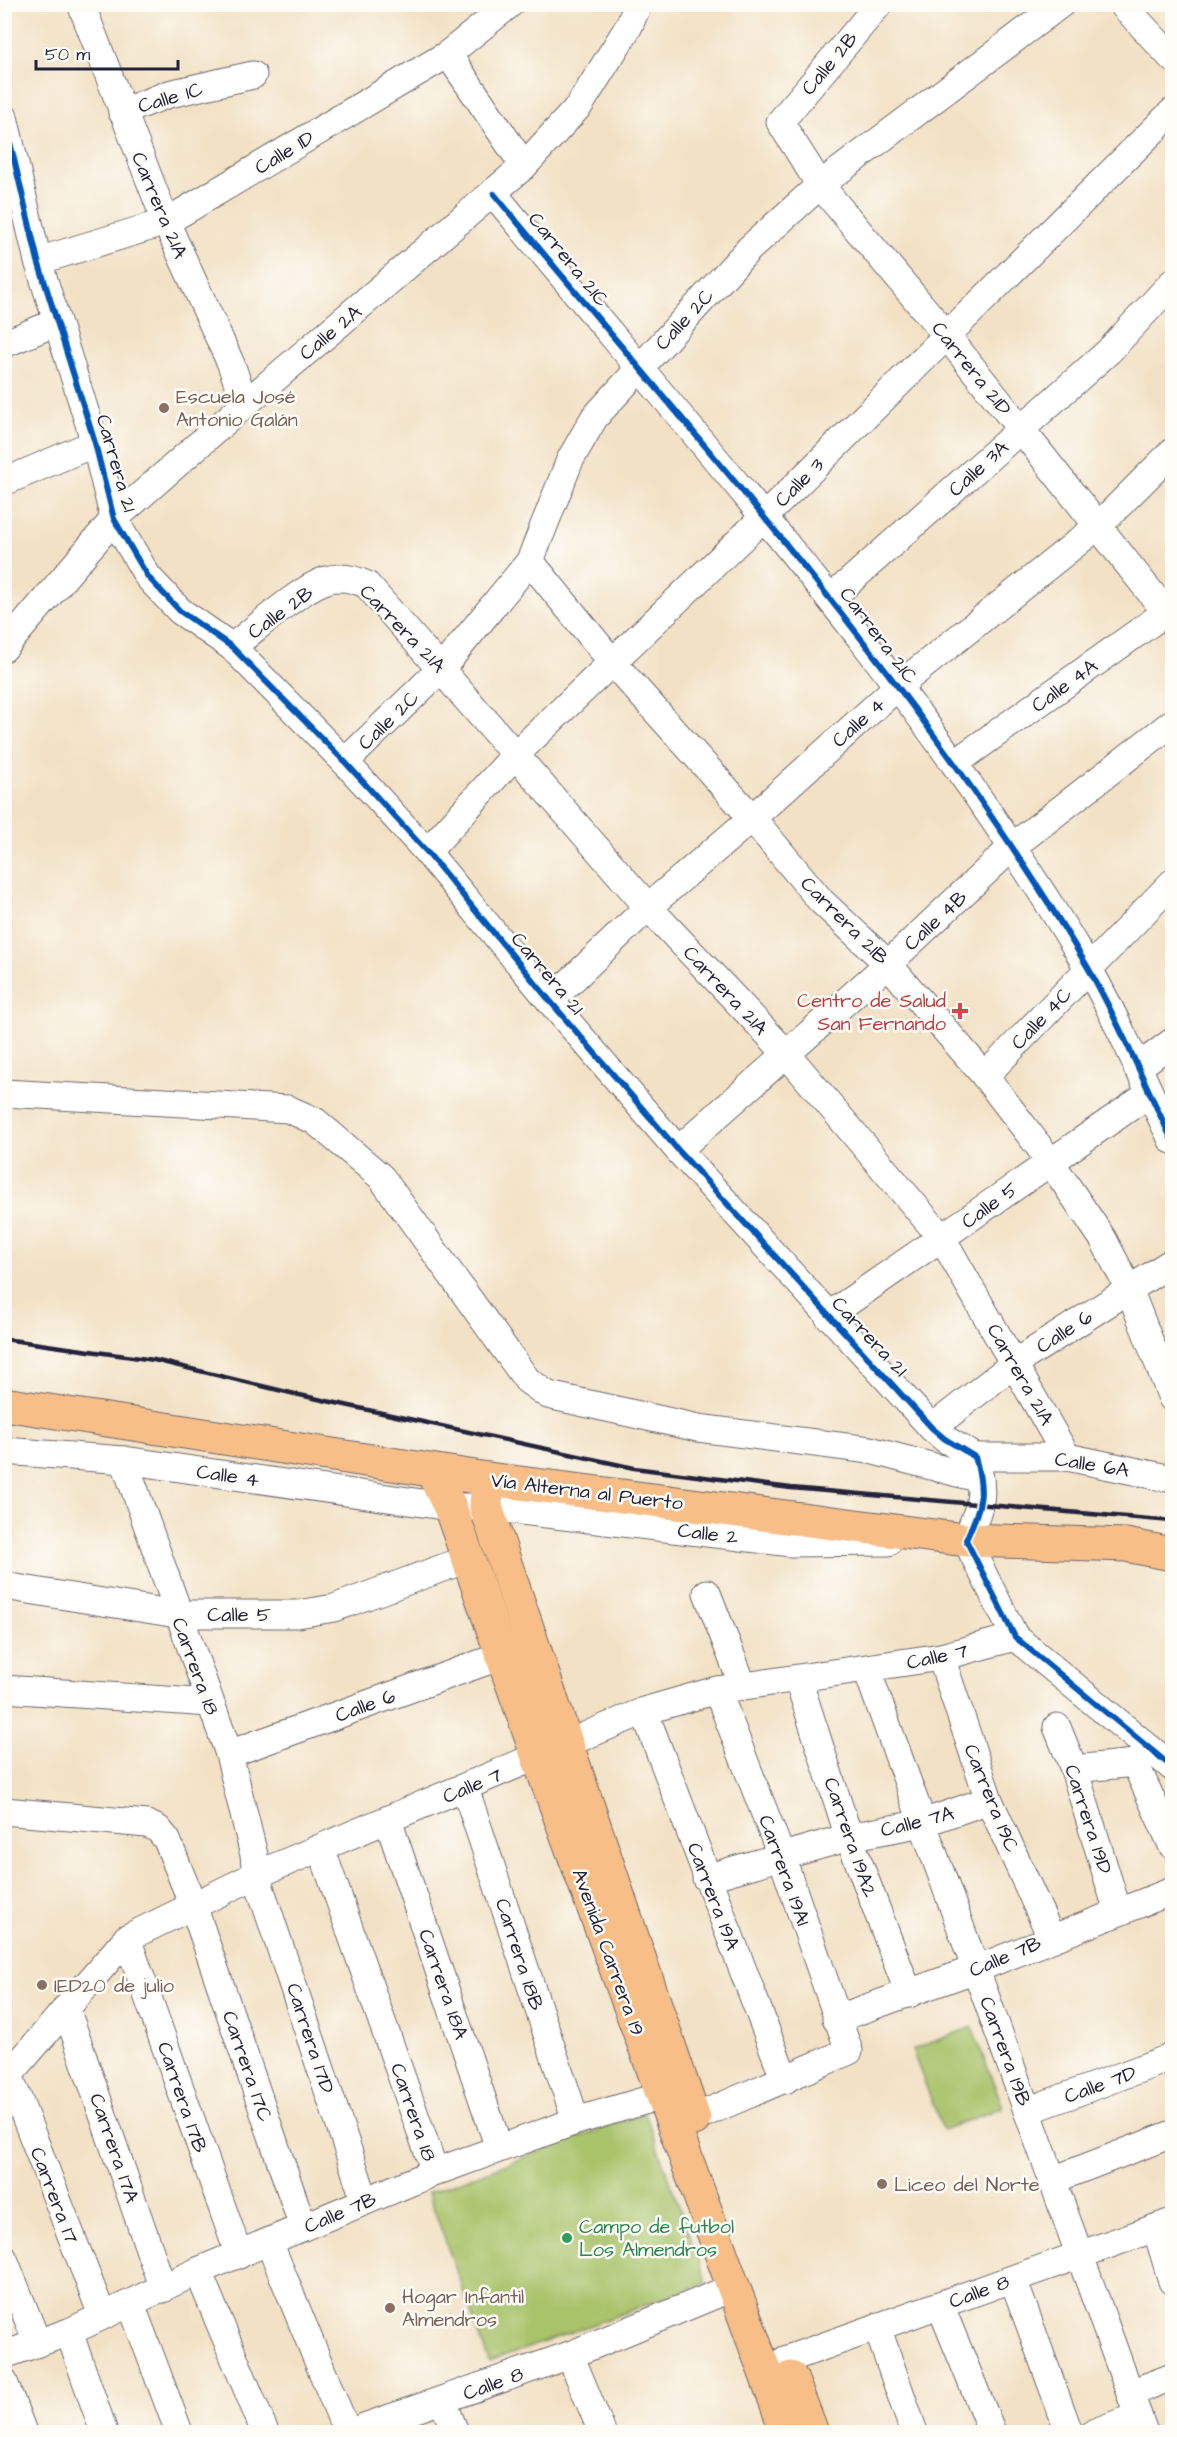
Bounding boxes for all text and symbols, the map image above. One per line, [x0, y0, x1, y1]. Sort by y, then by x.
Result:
street label: Calle 2B [795, 26, 865, 101]
scale bar [36, 33, 178, 71]
text: 50 m [45, 42, 90, 67]
street label: Calle 1C [135, 75, 206, 121]
street label: Calle 1D [249, 124, 320, 182]
street label: Carrera 21A [124, 148, 194, 263]
street label: Carrera 21C [521, 206, 615, 313]
street label: Calle 2C [649, 283, 721, 357]
street label: Calle 2A [293, 298, 368, 367]
street label: Carrera 21D [925, 316, 1018, 422]
place label: Escuela José Antonio Galán [176, 383, 298, 434]
marker: Escuela José Antonio Galán [157, 401, 171, 415]
street label: Carrera 21 [89, 411, 143, 516]
street label: Calle 3A [942, 434, 1015, 503]
street label: Calle 3 [769, 452, 831, 514]
street label: Carrera 21A [353, 578, 452, 679]
street label: Calle 2B [242, 579, 319, 646]
street label: Carrera 21C [833, 581, 924, 690]
street label: Calle 4A [1026, 652, 1104, 719]
street label: Calle 2C [352, 685, 425, 757]
street label: Calle 4 [826, 691, 892, 754]
street label: Carrera 21B [794, 870, 895, 971]
street label: Calle 4B [898, 884, 973, 957]
street label: Carrera 21 [504, 926, 591, 1021]
street label: Carrera 21A [676, 940, 774, 1042]
street label: Calle 4C [1005, 981, 1079, 1056]
place label: Centro de Salud San Fernando [797, 987, 946, 1038]
marker: Centro de Salud San Fernando [951, 1002, 969, 1020]
street label: Calle 5 [956, 1176, 1024, 1236]
street label: Carrera 21 [825, 1290, 914, 1383]
street label: Calle 6 [1031, 1303, 1099, 1360]
street label: Carrera 21A [980, 1318, 1061, 1431]
street label: Calle 6A [1053, 1445, 1131, 1485]
street label: Calle 4 [195, 1458, 261, 1494]
street label: Vía Alterna al Puerto [489, 1466, 684, 1518]
street label: Calle 2 [676, 1516, 740, 1552]
street label: Calle 5 [207, 1601, 271, 1629]
street label: Carrera 18 [164, 1614, 226, 1719]
street label: Calle 7 [904, 1637, 970, 1677]
street label: Calle 6 [331, 1682, 400, 1730]
street label: Carrera 19C [957, 1740, 1026, 1857]
street label: Calle 7 [438, 1761, 506, 1811]
street label: Carrera 19D [1057, 1761, 1119, 1878]
street label: Carrera 19A2 [817, 1774, 884, 1901]
street label: Calle 7A [878, 1799, 957, 1845]
street label: Carrera 19A1 [751, 1811, 817, 1930]
street label: Carrera 19A [680, 1838, 746, 1954]
street label: Avenida Carrera 19 [565, 1865, 651, 2040]
street label: Carrera 18B [488, 1895, 550, 2014]
street label: Carrera 18A [411, 1925, 475, 2043]
street label: Calle 7B [965, 1929, 1046, 1985]
place label: IED20 de julio [54, 1972, 174, 2000]
marker: IED20 de julio [35, 1978, 49, 1992]
street label: Carrera 17D [279, 1980, 341, 2097]
street label: Carrera 19B [972, 1993, 1038, 2110]
street label: Carrera 17C [215, 2007, 279, 2125]
street label: Carrera 17B [150, 2038, 214, 2157]
street label: Calle 7D [1060, 2059, 1140, 2111]
street label: Carrera 18 [383, 2060, 443, 2165]
street label: Carrera 17A [82, 2090, 146, 2207]
street label: Carrera 17 [23, 2143, 85, 2248]
place label: Liceo del Norte [894, 2171, 1040, 2199]
marker: Liceo del Norte [875, 2177, 889, 2191]
street label: Calle 7B [300, 2185, 381, 2241]
place label: Campo de futbol Los Almendros [579, 2213, 734, 2264]
marker: Campo de futbol Los Almendros [560, 2231, 574, 2245]
street label: Calle 8 [945, 2268, 1013, 2316]
place label: Hogar Infantil Almendros [402, 2283, 524, 2334]
marker: Hogar Infantil Almendros [383, 2301, 397, 2315]
street label: Calle 8 [459, 2360, 527, 2408]

